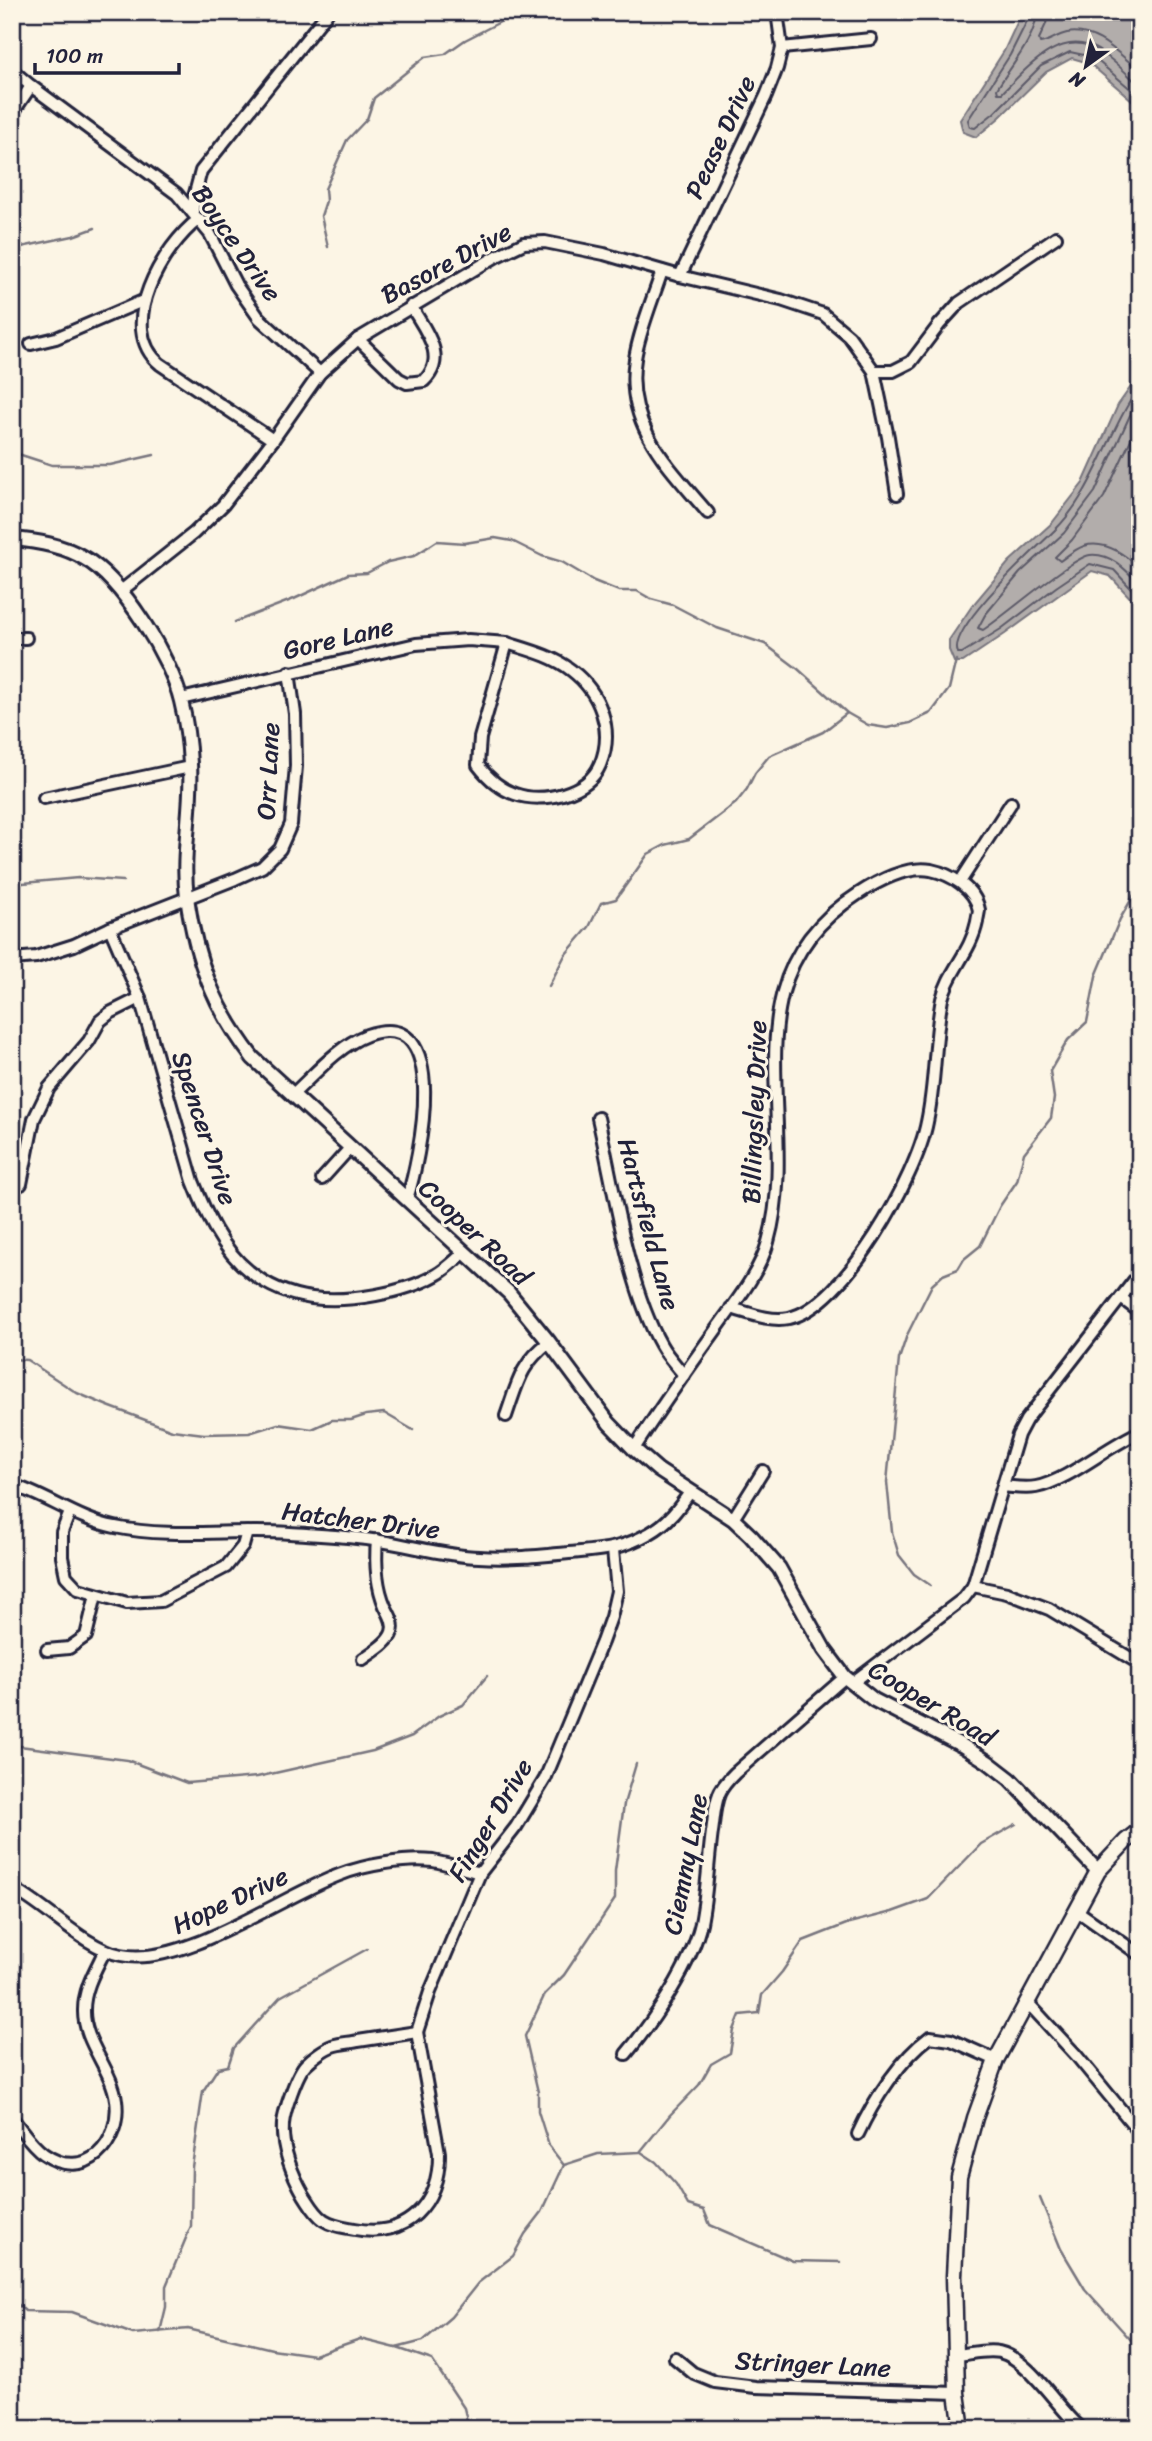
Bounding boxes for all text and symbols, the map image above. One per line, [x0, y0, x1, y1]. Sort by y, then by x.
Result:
scale bar [35, 32, 178, 76]
north arrow [1050, 32, 1120, 102]
text: 100 m [46, 37, 103, 75]
text: N [1062, 62, 1092, 98]
street label: Pease Drive [671, 67, 769, 207]
street label: Boyce Drive [179, 174, 295, 312]
street label: Basore Drive [372, 209, 520, 317]
street label: Gore Lane [278, 603, 398, 673]
street label: Orr Lane [242, 721, 294, 821]
street label: Billingsley Drive [728, 1019, 780, 1205]
street label: Spencer Drive [158, 1045, 252, 1211]
street label: Hartsfield Lane [604, 1132, 694, 1316]
street label: Cooper Road [407, 1167, 544, 1299]
street label: Hatcher Drive [279, 1487, 443, 1553]
street label: Cooper Road [859, 1647, 1007, 1760]
street label: Finger Drive [435, 1749, 545, 1891]
street label: Ciemny Lane [649, 1789, 721, 1939]
street label: Hope Drive [164, 1853, 296, 1947]
street label: Stringer Lane [734, 2337, 892, 2391]

